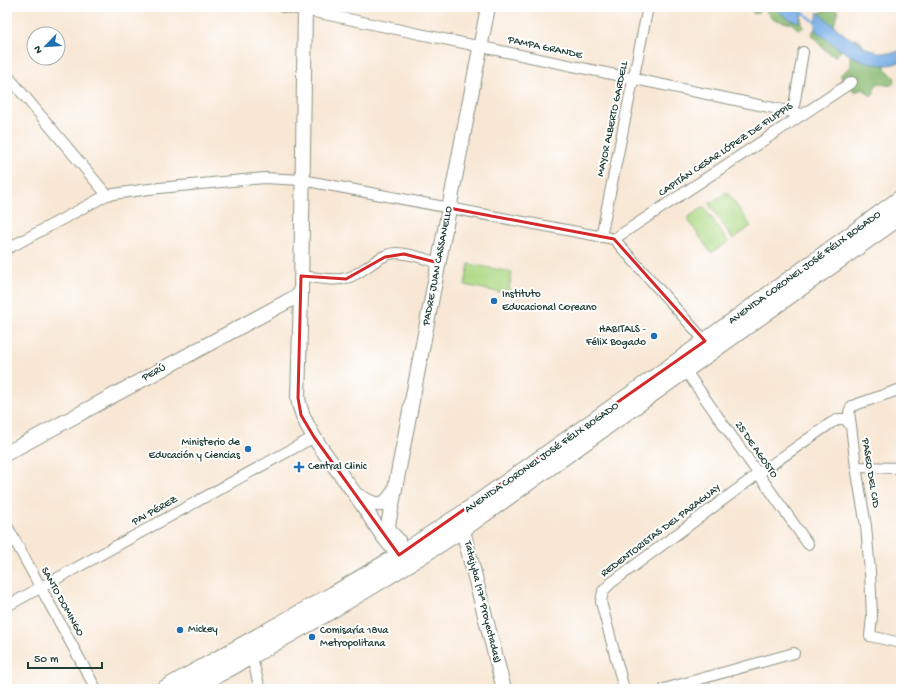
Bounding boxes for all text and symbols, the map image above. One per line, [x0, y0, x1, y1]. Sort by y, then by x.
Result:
north arrow [26, 26, 66, 66]
street label: PAMPA GRANDE [506, 34, 584, 62]
text: N [32, 44, 46, 55]
street label: MAYOR ALBERTO GARDELL [595, 59, 631, 178]
street label: CAPITÁN CESAR LÓPEZ DE FILIPPIS [656, 99, 796, 199]
street label: PADRE JUAN CASSANELLO [420, 205, 456, 328]
street label: AVENIDA CORONEL JOSÉ FÉLIX BOGADO [726, 208, 884, 327]
place label: Instituto Educacional Coreano [502, 289, 597, 314]
marker: Instituto Educacional Coreano [489, 296, 499, 306]
place label: HABITALS - Félix Bogado [585, 324, 647, 349]
marker: HABITALS - Félix Bogado [649, 331, 659, 341]
street label: PERÚ [139, 361, 168, 385]
street label: AVENIDA CORONEL JOSÉ FÉLIX BOGADO [462, 399, 622, 516]
street label: 25 DE AGOSTO [732, 419, 780, 481]
street label: PASEO DEL CID [858, 436, 882, 509]
place label: Ministerio de Educación y Ciencias [148, 437, 241, 462]
marker: Ministerio de Educación y Ciencias [243, 444, 253, 454]
marker: Central Clinic [293, 461, 305, 473]
place label: Central Clinic [308, 461, 368, 473]
street label: REDENTORISTAS DEL PARAGUAY [599, 482, 723, 580]
street label: PAI PÉREZ [129, 492, 181, 529]
street label: Tatajyba (17ª Proyectadas) [461, 539, 503, 664]
street label: SANTO DOMINGO [38, 565, 86, 639]
place label: Mickey [188, 624, 218, 636]
marker: Mickey [175, 625, 185, 635]
place label: Comisaría 18va Metropolitana [320, 625, 389, 650]
marker: Comisaría 18va Metropolitana [307, 632, 317, 642]
scale bar [28, 644, 102, 670]
text: 50 m [34, 653, 59, 667]

